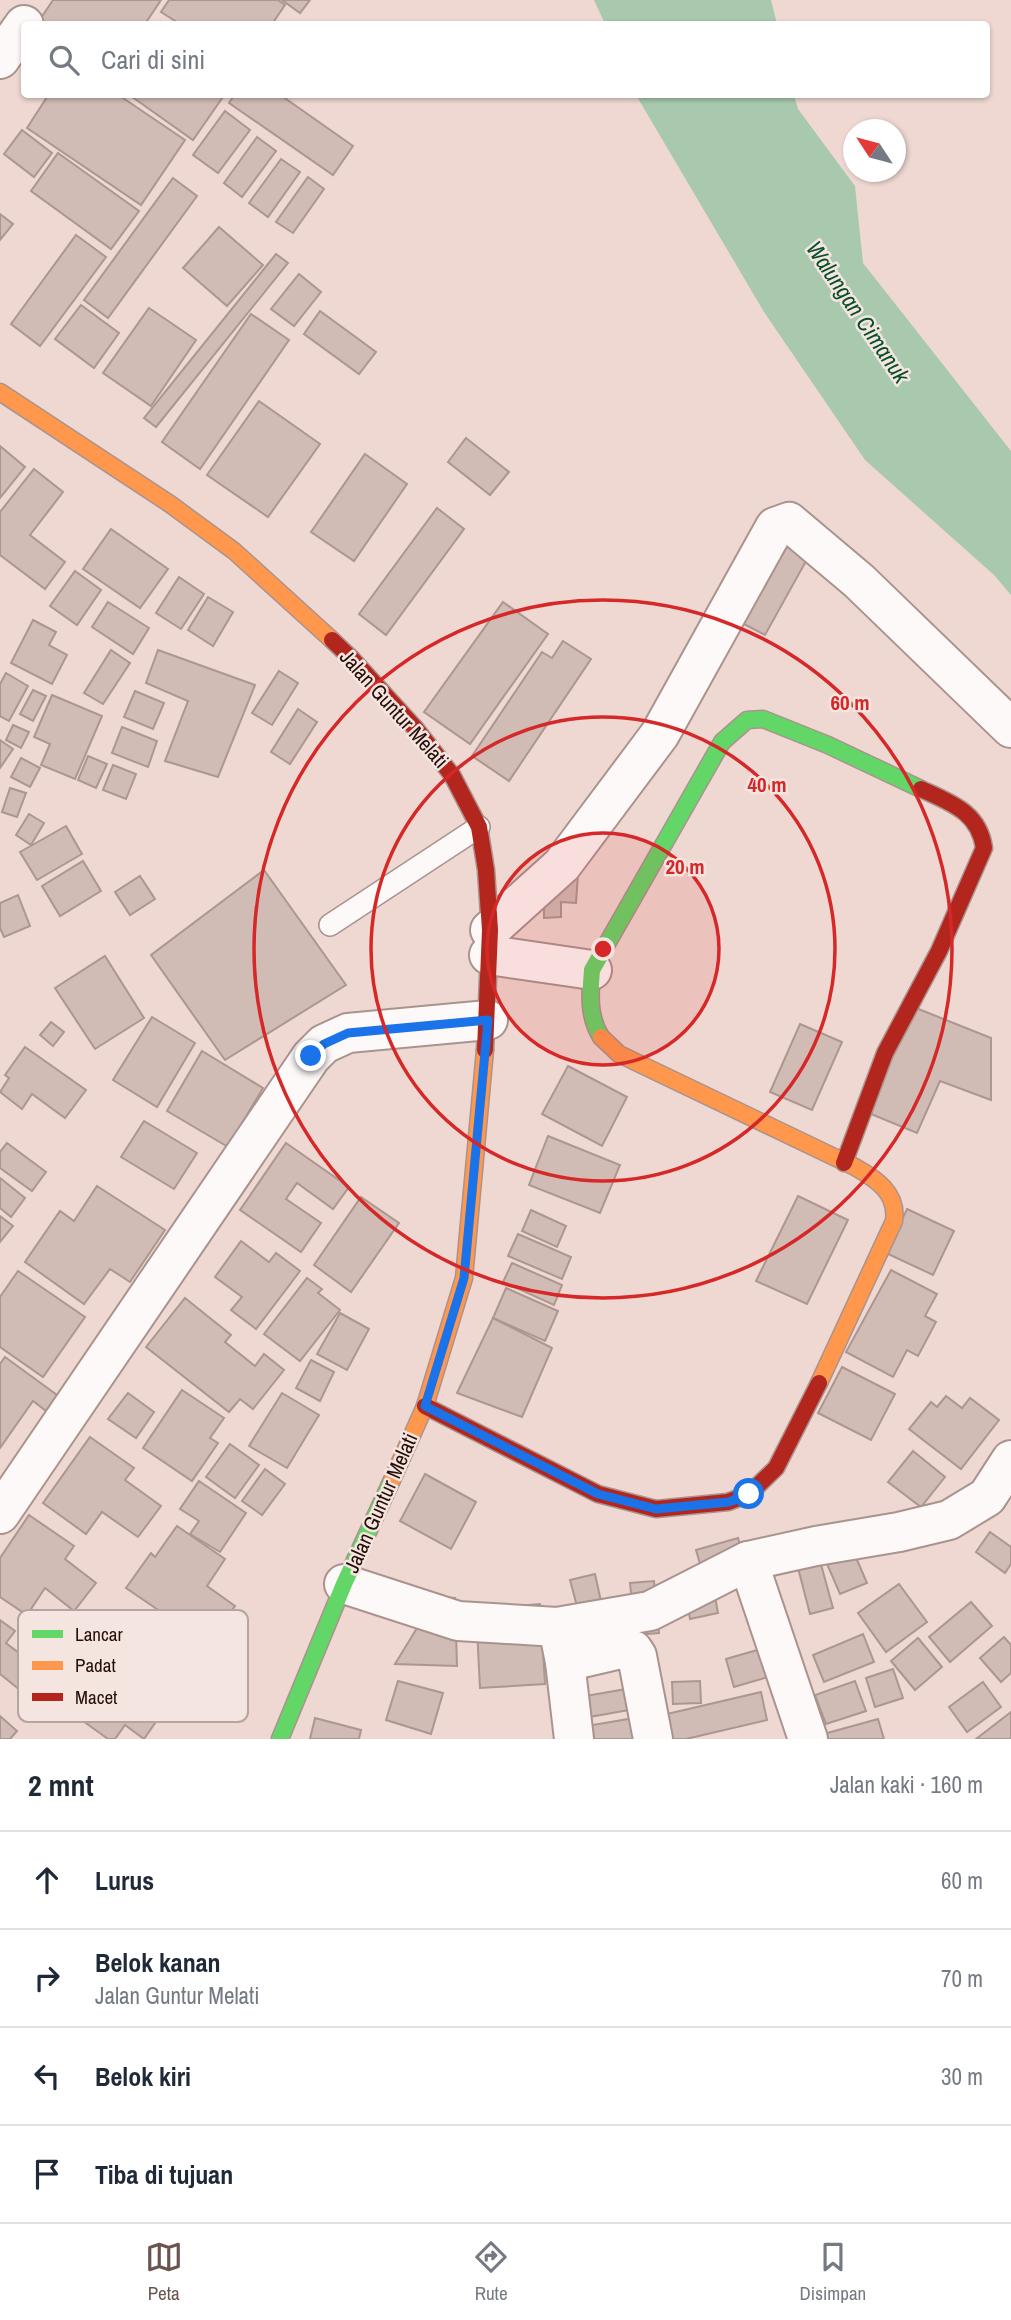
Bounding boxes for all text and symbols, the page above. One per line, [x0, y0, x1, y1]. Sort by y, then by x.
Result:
search box [21, 21, 990, 98]
icon: search [45, 41, 83, 79]
text: Cari di sini [101, 42, 205, 77]
north arrow [843, 119, 906, 182]
water label: Walungan Cimanuk [799, 235, 918, 390]
street label: Jalan Guntur Melati [333, 643, 455, 774]
text: 60 m [830, 688, 870, 717]
text: 40 m [747, 770, 787, 799]
text: 20 m [665, 852, 705, 881]
centre of rings [591, 937, 615, 961]
route end [295, 1040, 326, 1071]
street label: Jalan Guntur Melati [337, 1428, 424, 1577]
route start [733, 1478, 764, 1509]
legend [18, 1610, 248, 1722]
text: Lancar [75, 1621, 123, 1647]
text: Padat [75, 1652, 116, 1678]
text: Macet [75, 1684, 118, 1710]
text: 2 mnt [28, 1765, 94, 1805]
text: Jalan kaki · 160 m [830, 1769, 983, 1800]
icon: ahead [28, 1861, 66, 1899]
text: Lurus [95, 1863, 154, 1898]
text: 60 m [941, 1865, 983, 1896]
text: Belok kanan [95, 1945, 221, 1980]
icon: right [28, 1959, 66, 1997]
text: 70 m [941, 1963, 983, 1994]
text: Jalan Guntur Melati [95, 1980, 260, 2011]
icon: left [28, 2057, 66, 2095]
text: Belok kiri [95, 2059, 191, 2094]
text: 30 m [941, 2061, 983, 2092]
icon: arrive [28, 2155, 66, 2193]
text: Tiba di tujuan [95, 2157, 233, 2192]
tab: Peta [145, 2238, 183, 2306]
tab: Rute [472, 2238, 510, 2306]
tab: Disimpan [800, 2238, 866, 2306]

